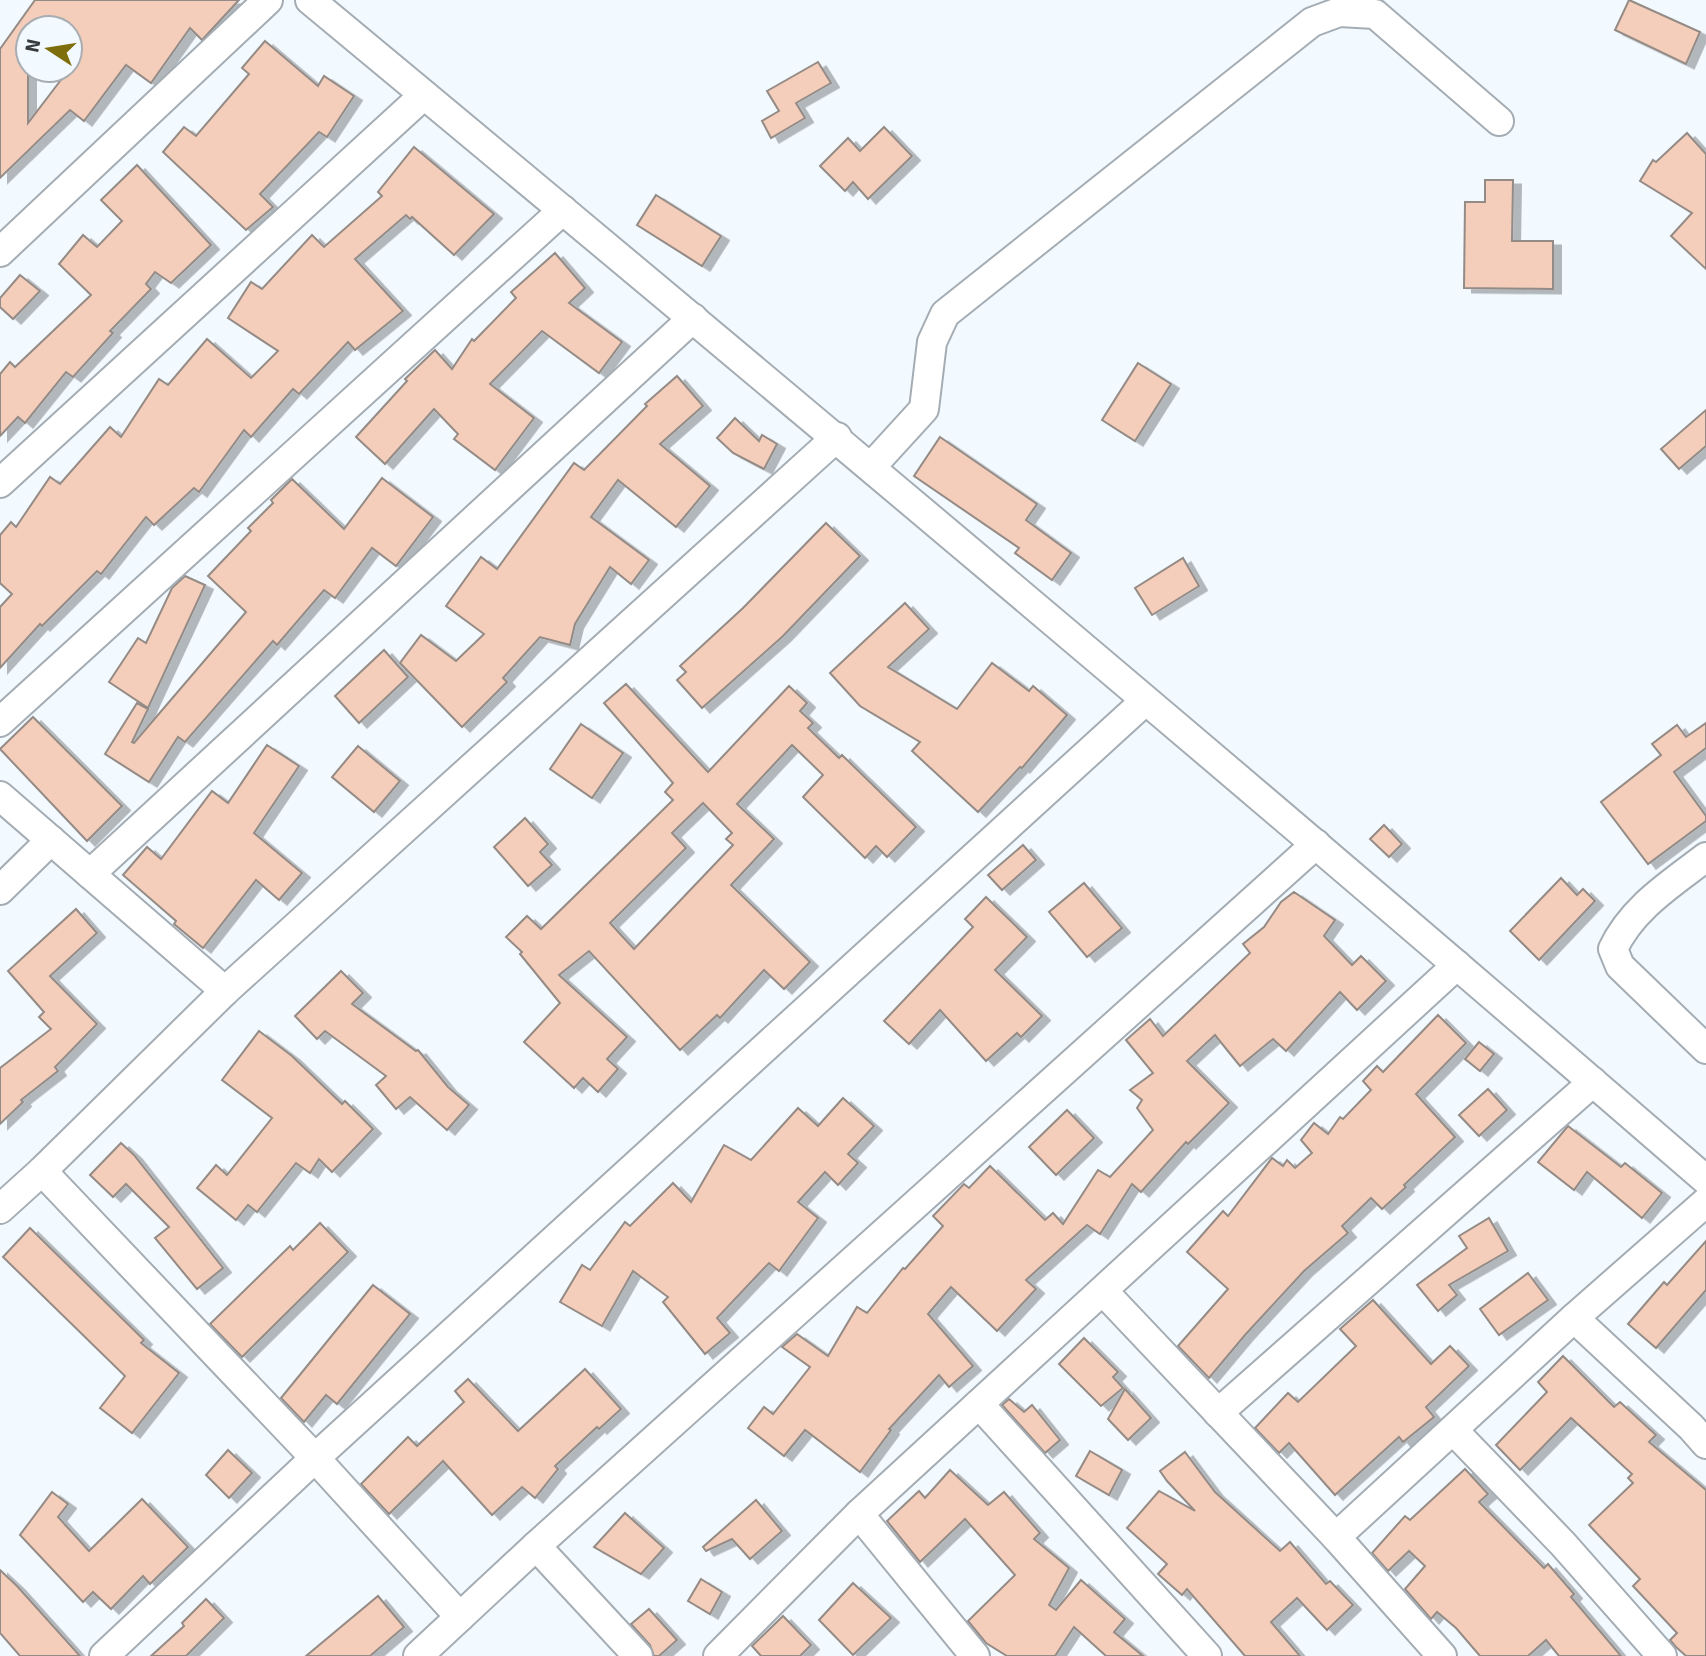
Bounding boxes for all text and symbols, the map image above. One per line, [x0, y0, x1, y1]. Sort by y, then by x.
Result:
north arrow [14, 14, 84, 84]
text: N [20, 37, 46, 55]

